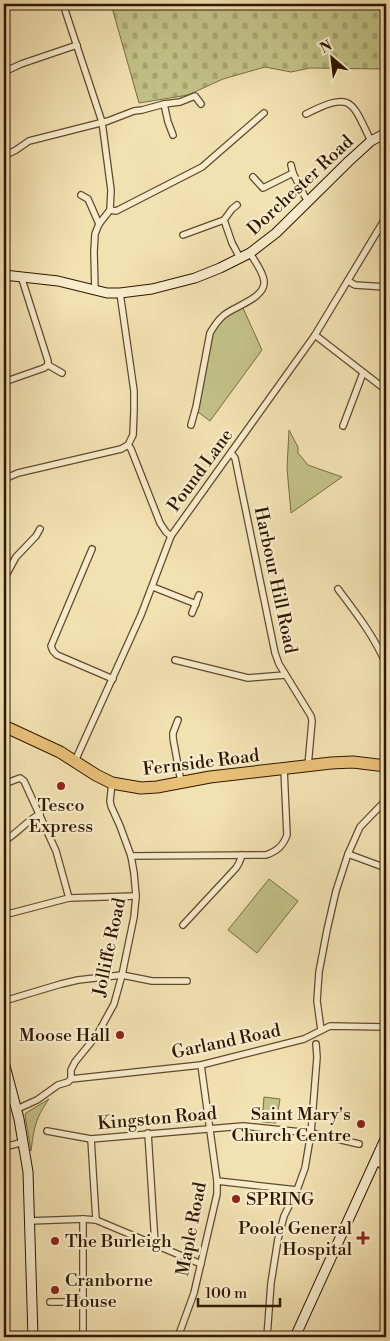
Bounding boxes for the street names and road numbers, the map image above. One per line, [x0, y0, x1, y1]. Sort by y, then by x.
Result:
street label: Dorchester Road [242, 130, 359, 240]
street label: Pound Lane [163, 424, 238, 516]
street label: Harbour Hill Road [249, 504, 302, 656]
street label: Fernside Road [142, 744, 261, 781]
street label: Jolliffe Road [88, 895, 131, 999]
street label: Garland Road [170, 1019, 283, 1064]
street label: Kingston Road [96, 1102, 218, 1135]
street label: Maple Road [171, 1179, 212, 1278]

